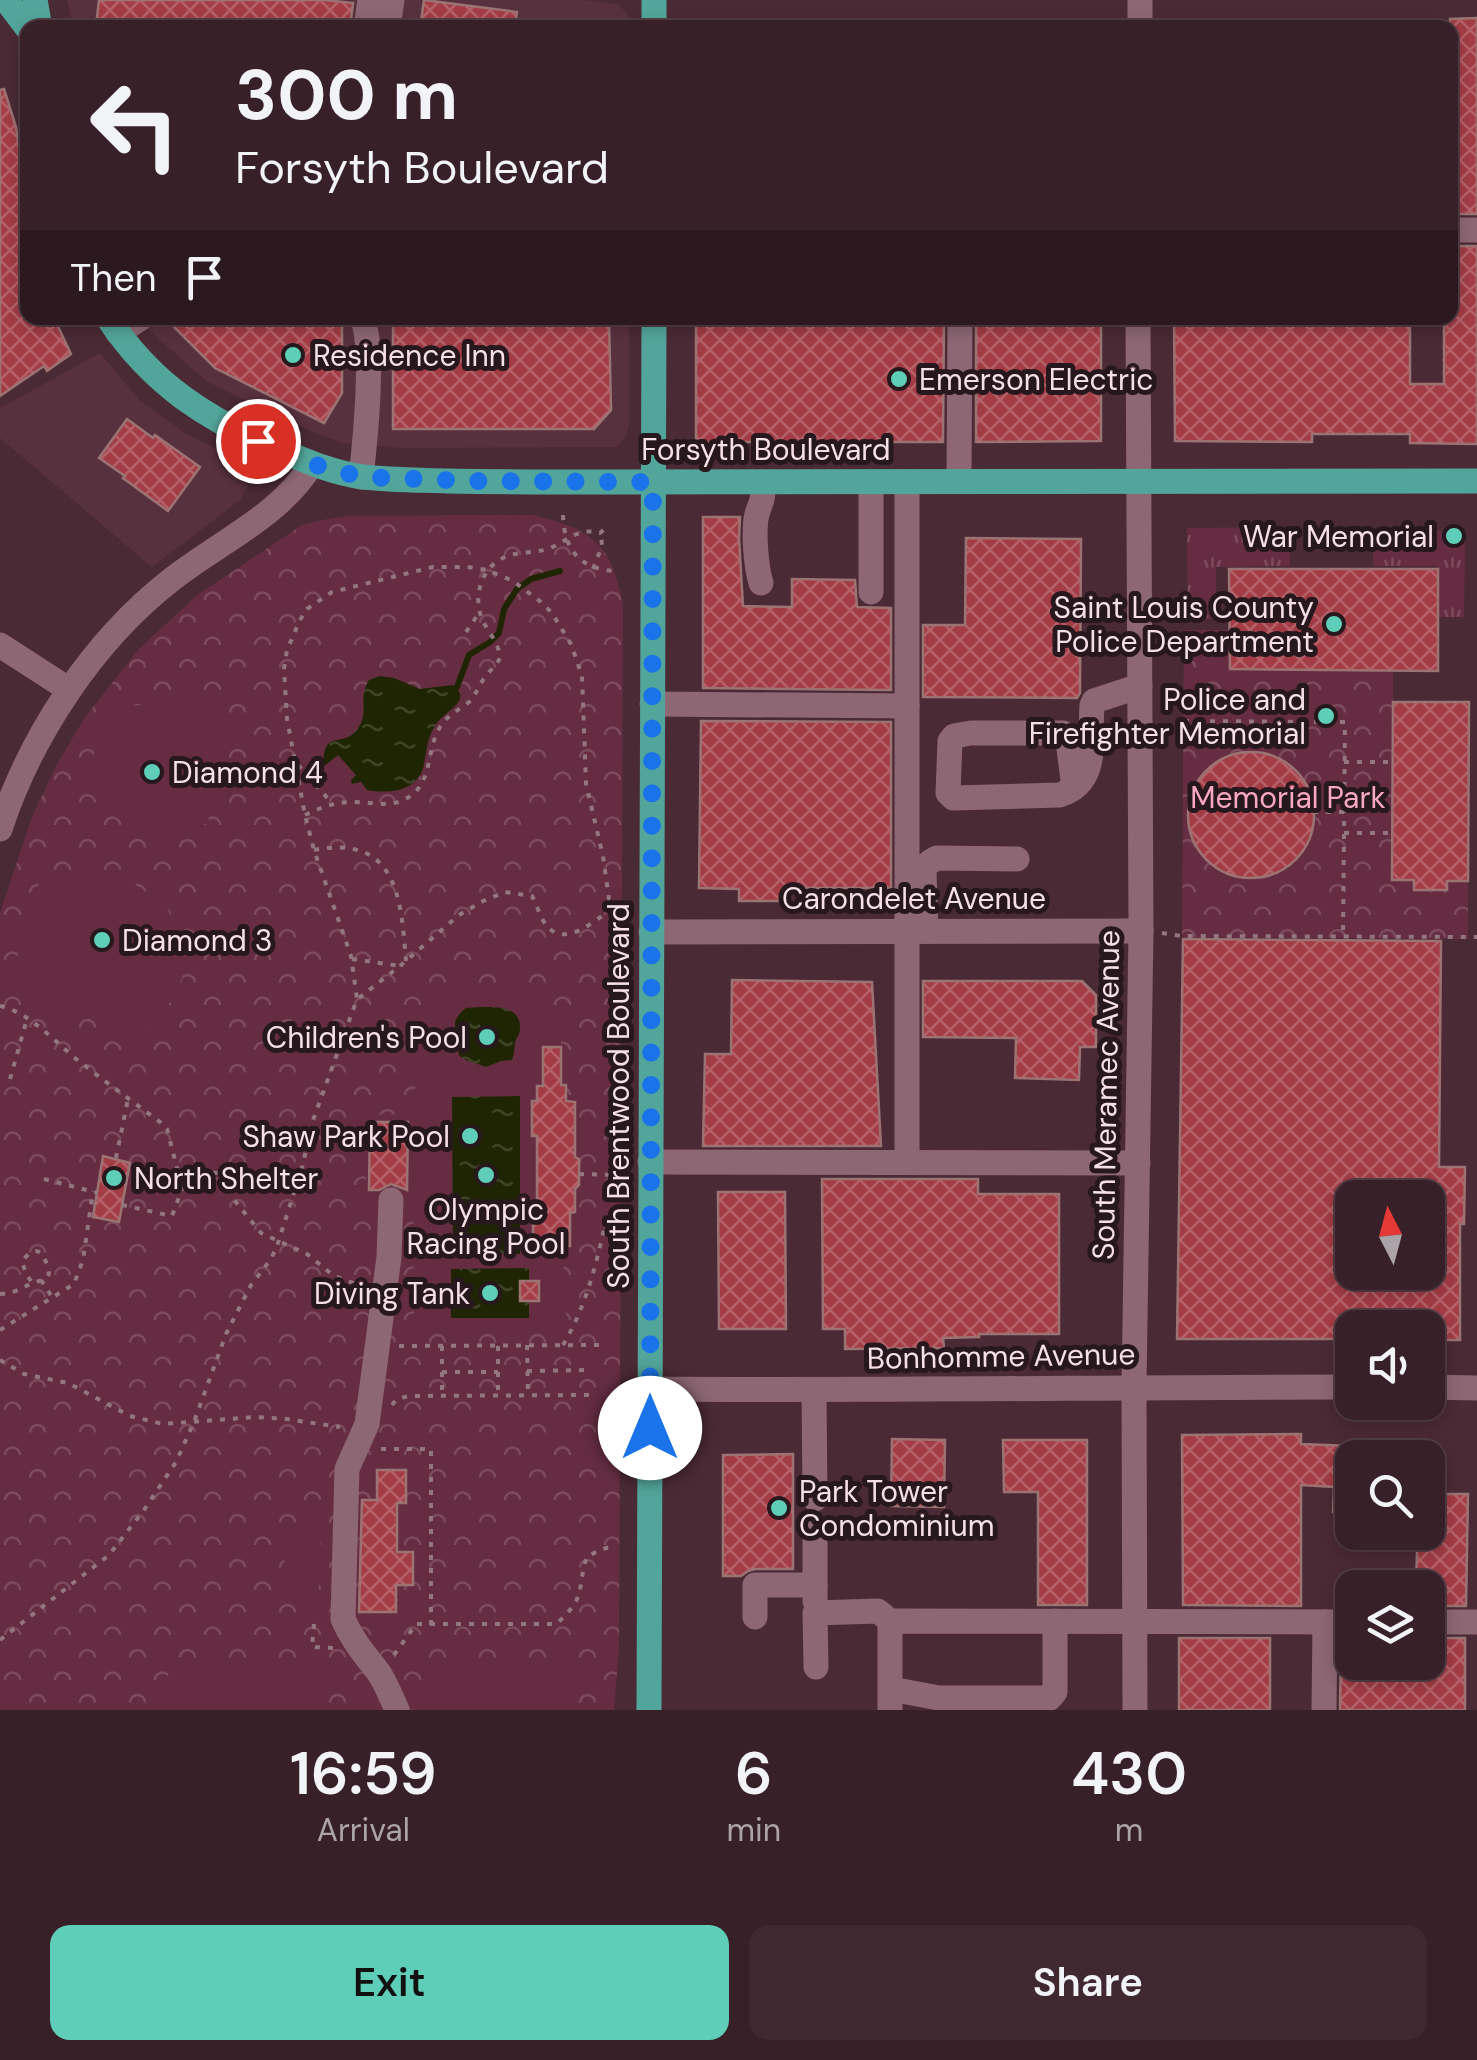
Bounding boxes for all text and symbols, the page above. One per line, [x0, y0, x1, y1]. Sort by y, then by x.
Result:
text: 300 m [235, 50, 458, 141]
icon: left [70, 60, 200, 190]
text: Forsyth Boulevard [235, 138, 609, 197]
icon: arrive [177, 250, 232, 305]
text: Then [70, 253, 157, 303]
place label: Residence Inn [313, 336, 506, 375]
marker: Residence Inn [282, 344, 304, 366]
place label: Emerson Electric [919, 360, 1154, 399]
marker: Emerson Electric [888, 368, 910, 390]
pin [216, 399, 301, 484]
icon: arrive [231, 414, 286, 469]
street label: Forsyth Boulevard [641, 430, 891, 469]
place label: War Memorial [1243, 517, 1434, 556]
marker: War Memorial [1443, 525, 1465, 547]
place label: Saint Louis County Police Department [1054, 588, 1314, 661]
marker: Saint Louis County Police Department [1323, 613, 1345, 635]
place label: Police and Firefighter Memorial [1029, 680, 1306, 753]
marker: Police and Firefighter Memorial [1315, 705, 1337, 727]
place label: Diamond 4 [172, 753, 323, 792]
marker: Diamond 4 [141, 761, 163, 783]
park label: Memorial Park [1190, 778, 1386, 817]
street label: Carondelet Avenue [782, 879, 1046, 918]
street label: South Brentwood Boulevard [599, 903, 638, 1289]
place label: Diamond 3 [122, 921, 272, 960]
marker: Diamond 3 [91, 929, 113, 951]
street label: South Meramec Avenue [1084, 930, 1128, 1260]
place label: Children's Pool [266, 1018, 467, 1057]
marker: Children's Pool [476, 1026, 498, 1048]
place label: Shaw Park Pool [242, 1117, 450, 1156]
marker: Shaw Park Pool [459, 1125, 481, 1147]
place label: North Shelter [134, 1159, 318, 1198]
marker: Olympic Racing Pool [475, 1164, 497, 1186]
marker: North Shelter [103, 1167, 125, 1189]
north arrow [1335, 1180, 1445, 1290]
map controls [1335, 1180, 1445, 1680]
place label: Olympic Racing Pool [407, 1190, 565, 1263]
place label: Diving Tank [314, 1274, 470, 1313]
marker: Diving Tank [479, 1282, 501, 1304]
button: sound [1335, 1310, 1445, 1420]
street label: Bonhomme Avenue [866, 1334, 1136, 1378]
position arrow [598, 1376, 702, 1480]
button: search [1335, 1440, 1445, 1550]
place label: Park Tower Condominium [799, 1472, 994, 1545]
marker: Park Tower Condominium [768, 1497, 790, 1519]
button: layers [1335, 1570, 1445, 1680]
text: 16:59 [290, 1734, 437, 1813]
text: 6 [735, 1734, 773, 1813]
text: 430 [1071, 1734, 1187, 1813]
text: Arrival [317, 1809, 410, 1851]
text: min [727, 1809, 781, 1851]
text: m [1115, 1809, 1143, 1851]
button: Exit [50, 1925, 729, 2040]
button: Share [749, 1925, 1427, 2040]

